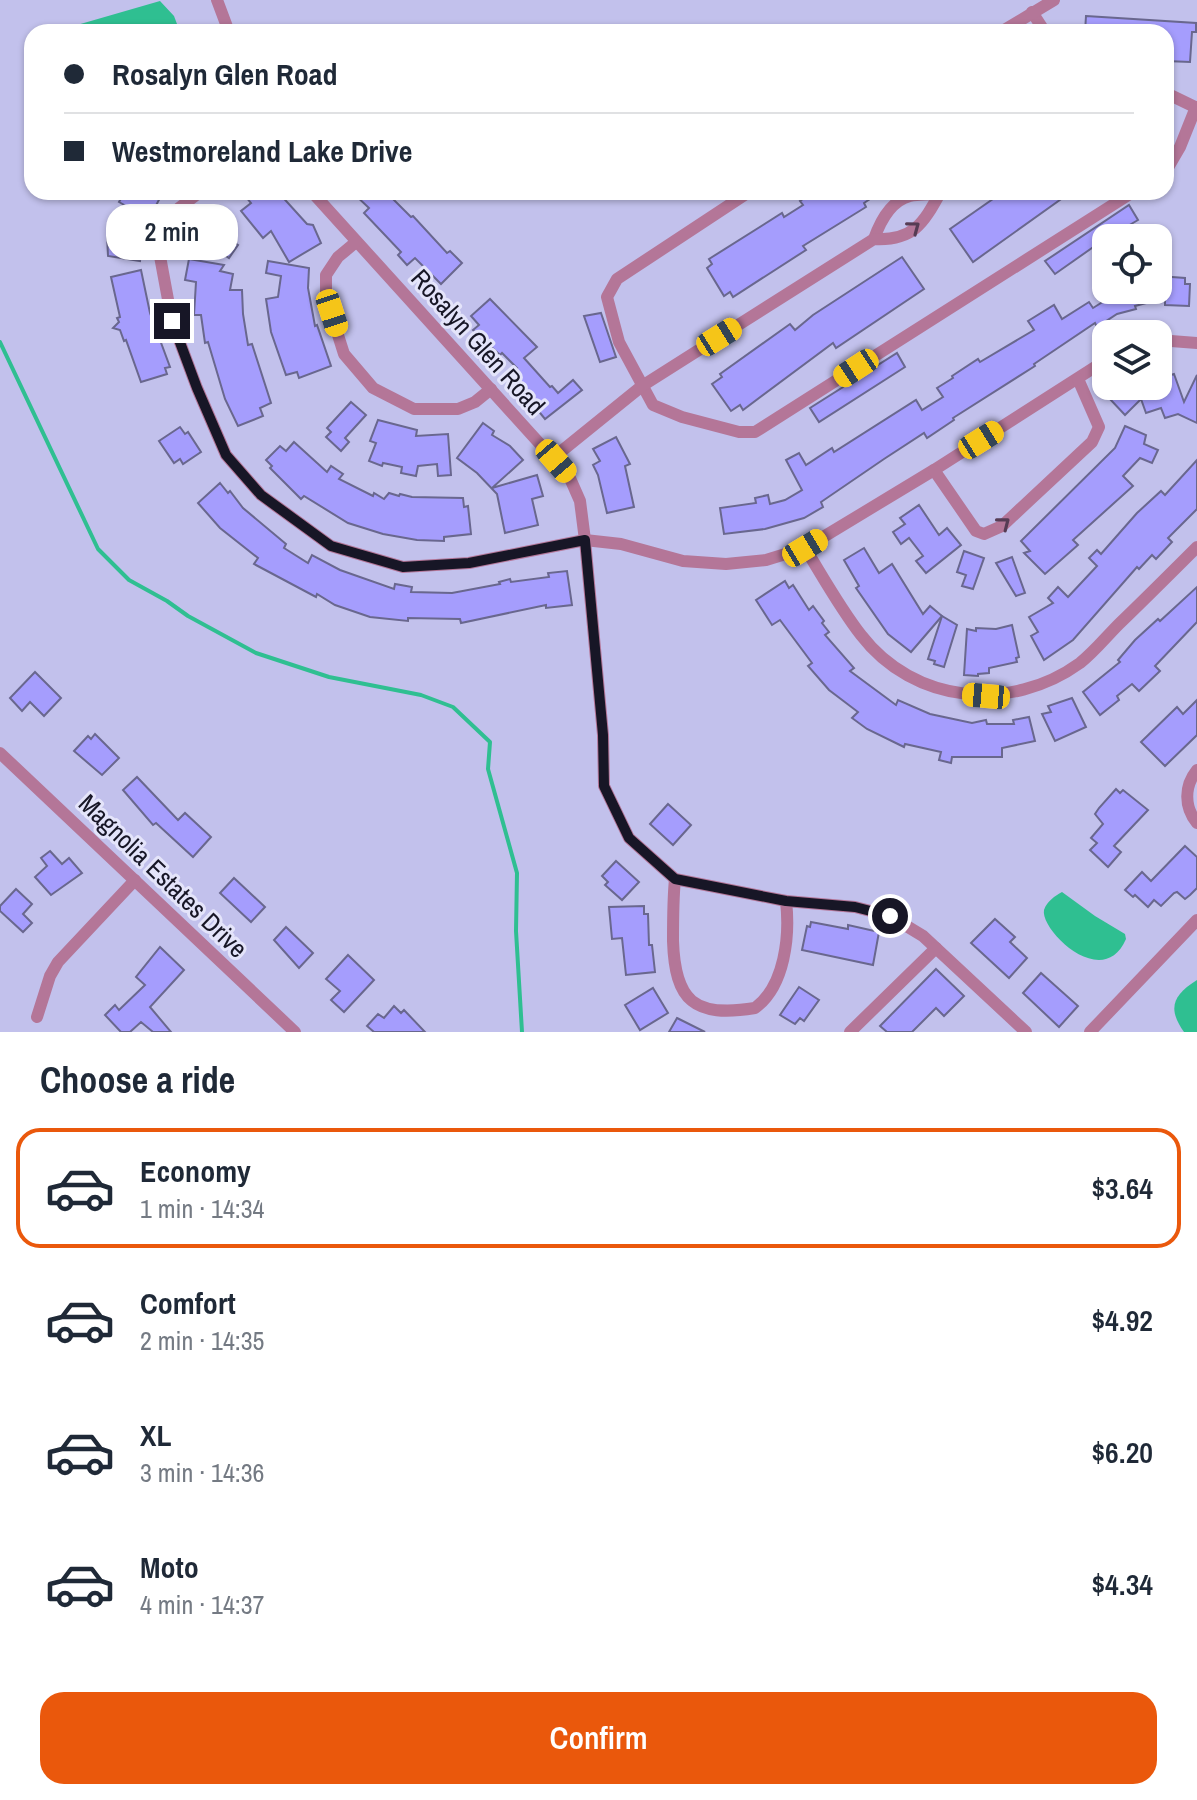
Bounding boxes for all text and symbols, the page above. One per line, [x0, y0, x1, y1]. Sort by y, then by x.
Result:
text: Rosalyn Glen Road [112, 54, 338, 94]
text: Westmoreland Lake Drive [112, 131, 412, 171]
callout: 2 min [106, 205, 238, 261]
text: 2 min [145, 214, 199, 249]
one-way arrow [905, 222, 920, 237]
map controls [1092, 224, 1172, 400]
button: locate [1092, 224, 1172, 304]
street label: Rosalyn Glen Road [404, 261, 553, 422]
car [313, 286, 351, 340]
route end [154, 303, 190, 339]
car [692, 314, 746, 360]
button: layers [1092, 320, 1172, 400]
car [829, 345, 883, 391]
car [954, 417, 1008, 463]
car [531, 435, 581, 487]
one-way arrow [995, 518, 1010, 532]
car [778, 525, 832, 571]
car [961, 682, 1011, 710]
street label: Magnolia Estates Drive [71, 786, 255, 965]
route start [872, 898, 908, 934]
text: Choose a ride [40, 1056, 235, 1104]
text: Economy [140, 1151, 251, 1191]
icon: car [44, 1152, 116, 1224]
text: $3.64 [1091, 1168, 1153, 1208]
text: 1 min · 14:34 [140, 1191, 264, 1226]
text: Comfort [140, 1283, 236, 1323]
icon: car [44, 1284, 116, 1356]
text: $4.92 [1091, 1300, 1153, 1340]
text: 2 min · 14:35 [140, 1323, 264, 1358]
text: XL [140, 1415, 171, 1455]
icon: car [44, 1416, 116, 1488]
text: $6.20 [1091, 1432, 1153, 1472]
text: 3 min · 14:36 [140, 1455, 264, 1490]
text: Moto [140, 1547, 199, 1587]
icon: car [44, 1548, 116, 1620]
text: $4.34 [1091, 1564, 1153, 1604]
text: 4 min · 14:37 [140, 1587, 264, 1622]
button: Confirm [40, 1692, 1157, 1784]

